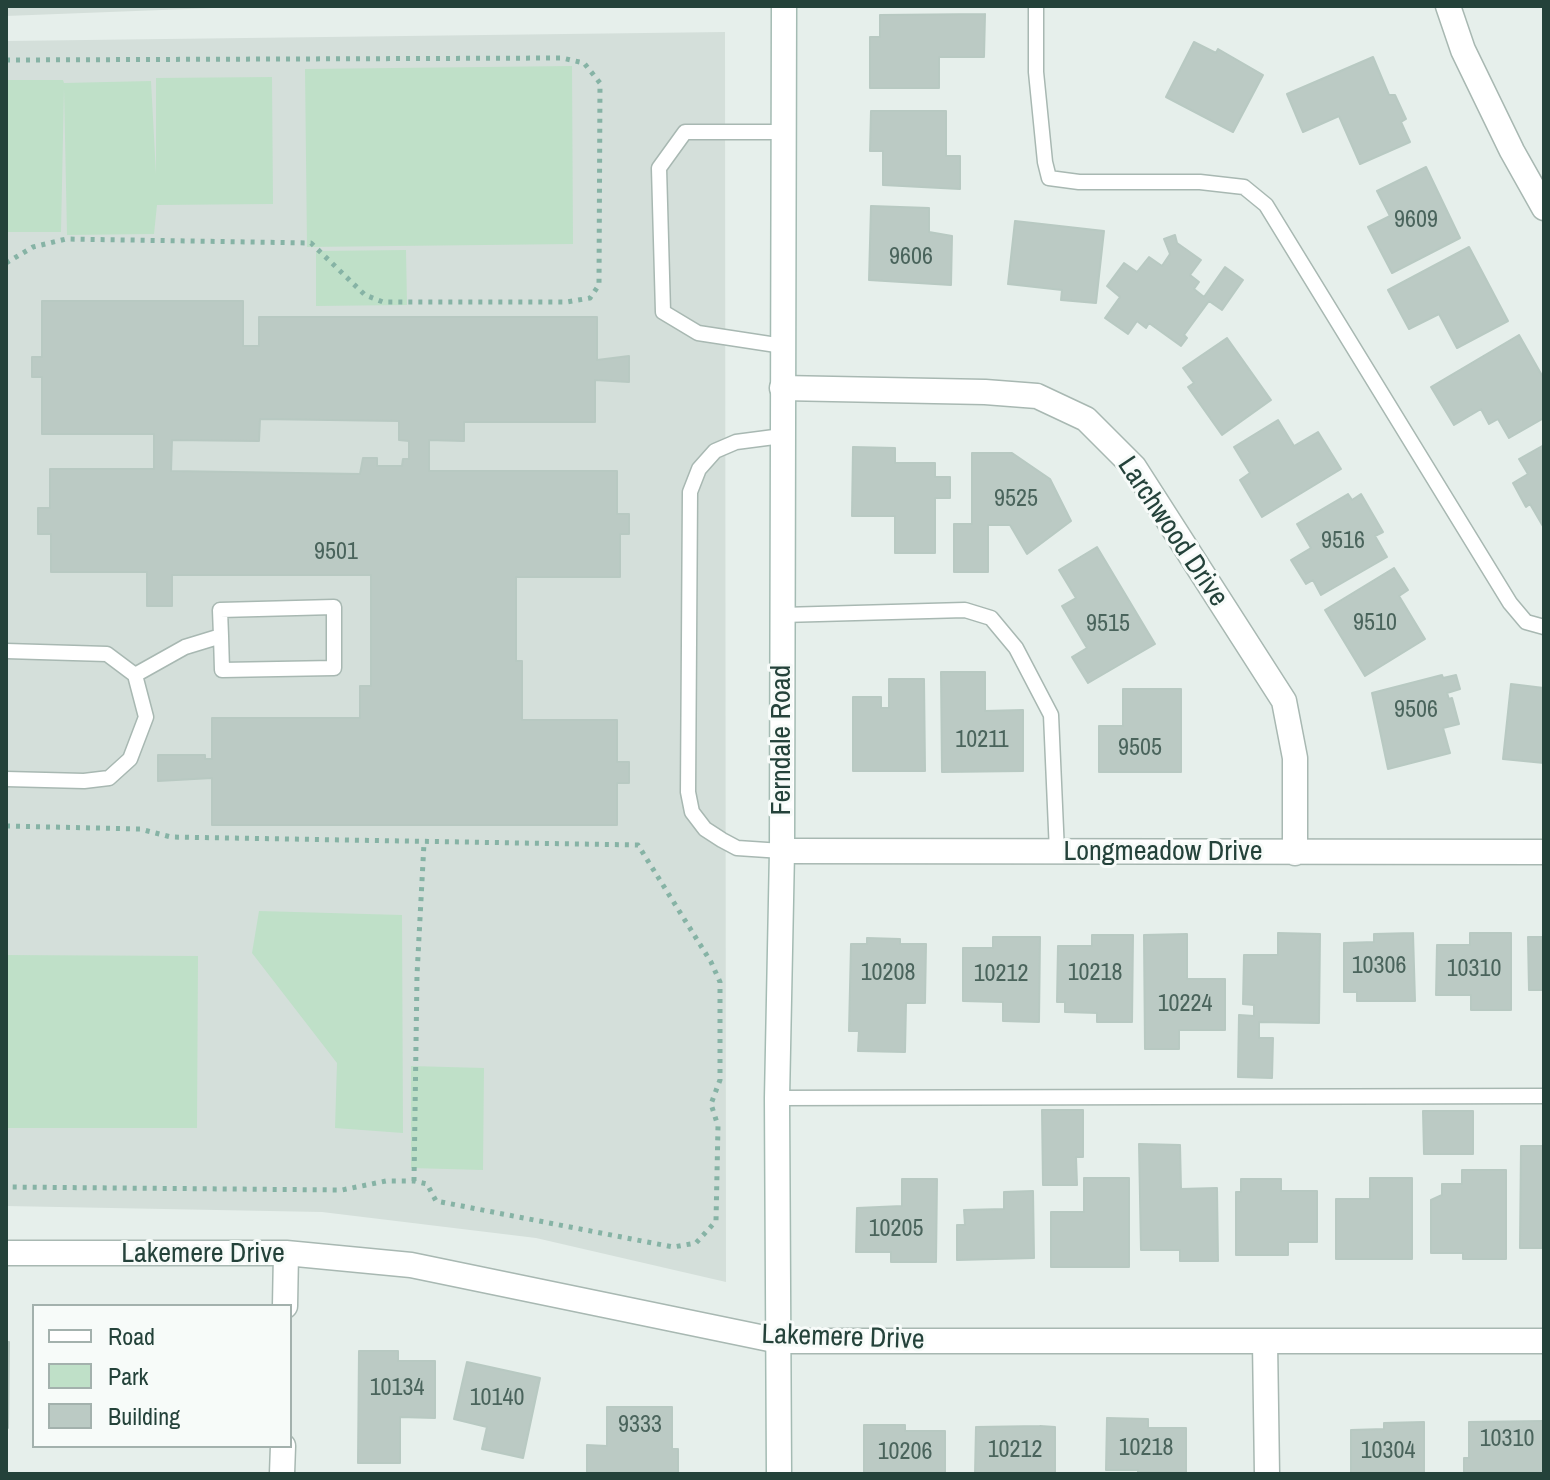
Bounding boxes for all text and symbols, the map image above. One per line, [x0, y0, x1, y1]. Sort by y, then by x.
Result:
house number: 9609 [1394, 207, 1438, 235]
house number: 9606 [889, 244, 933, 272]
street label: Larchwood Drive [1110, 451, 1234, 613]
house number: 9525 [994, 486, 1038, 514]
house number: 9516 [1321, 528, 1365, 556]
house number: 9501 [314, 539, 358, 567]
house number: 9510 [1353, 610, 1397, 638]
house number: 9515 [1086, 611, 1130, 639]
street label: Ferndale Road [765, 665, 799, 815]
house number: 9506 [1394, 697, 1438, 725]
house number: 10211 [955, 727, 1009, 755]
house number: 9505 [1118, 735, 1162, 763]
street label: Longmeadow Drive [1063, 835, 1263, 869]
house number: 10306 [1352, 953, 1406, 981]
house number: 10310 [1447, 956, 1501, 984]
house number: 10208 [861, 960, 915, 988]
house number: 10218 [1068, 960, 1122, 988]
house number: 10212 [974, 961, 1028, 989]
house number: 10224 [1158, 991, 1212, 1019]
house number: 10205 [869, 1216, 923, 1244]
street label: Lakemere Drive [121, 1237, 285, 1271]
legend [32, 1304, 292, 1448]
street label: Lakemere Drive [761, 1318, 925, 1358]
text: Road [108, 1320, 155, 1352]
text: Park [108, 1360, 148, 1392]
house number: 10134 [370, 1375, 424, 1403]
house number: 10140 [470, 1385, 524, 1413]
text: Building [108, 1400, 180, 1432]
house number: 9333 [618, 1412, 662, 1440]
house number: 10310 [1480, 1426, 1534, 1454]
house number: 10218 [1119, 1435, 1173, 1463]
house number: 10212 [988, 1437, 1042, 1465]
house number: 10304 [1361, 1438, 1415, 1466]
house number: 10206 [878, 1439, 932, 1467]

